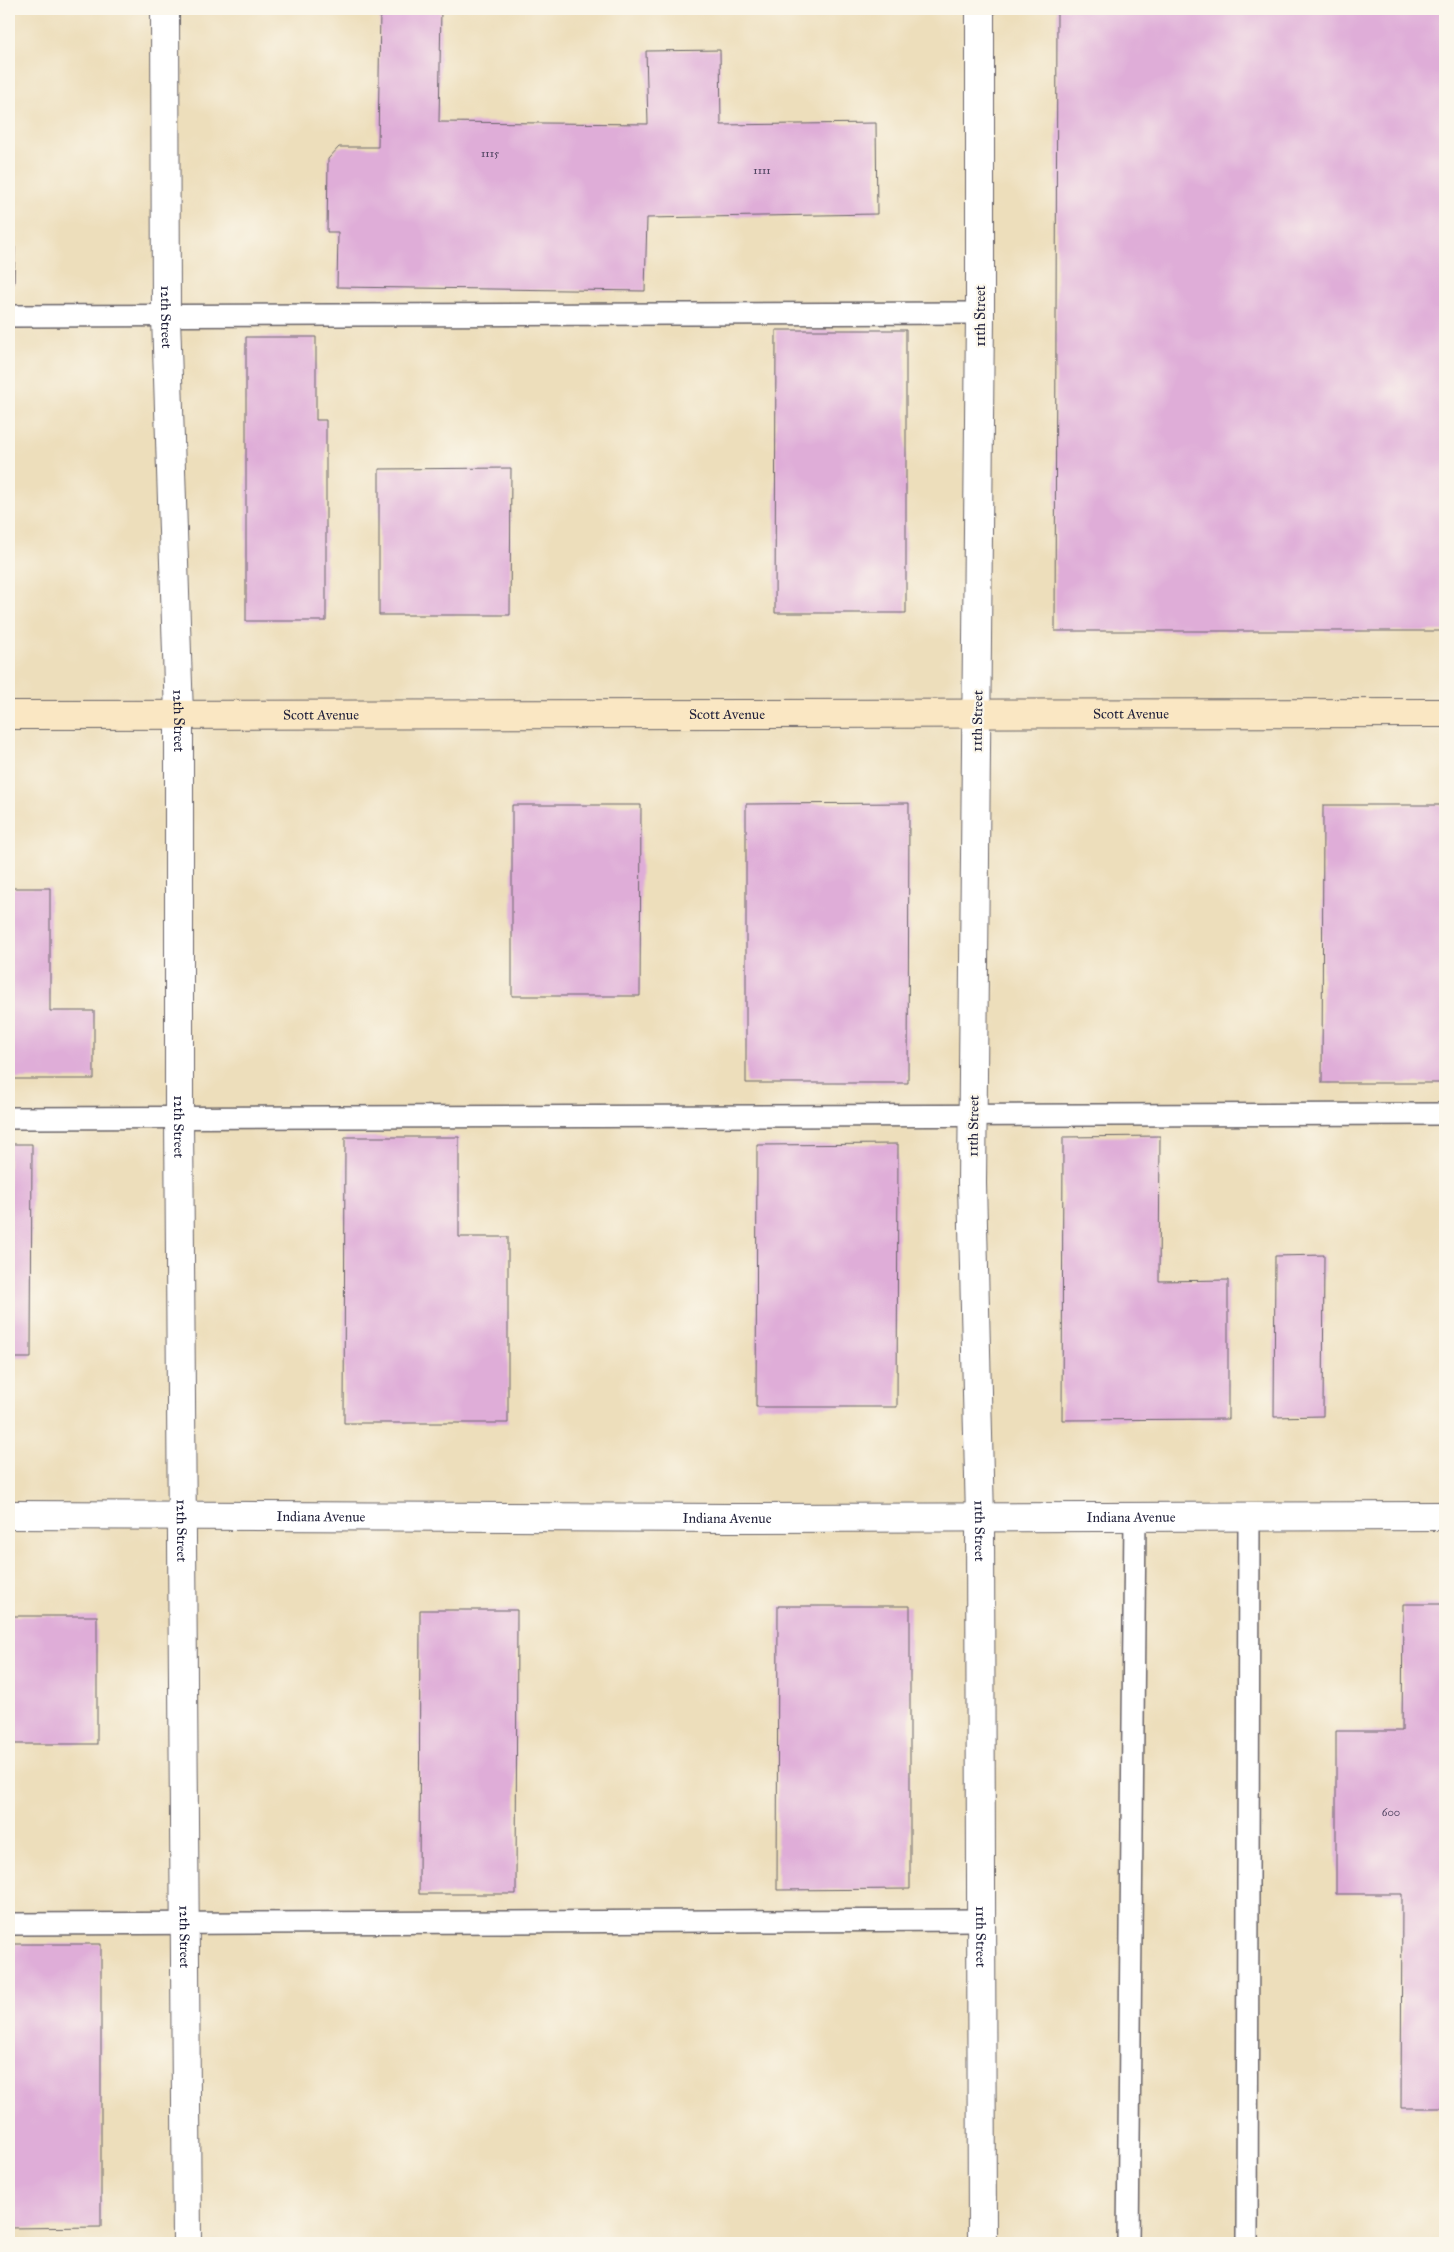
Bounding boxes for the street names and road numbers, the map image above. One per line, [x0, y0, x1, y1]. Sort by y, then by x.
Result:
street label: 12th Street [157, 285, 175, 349]
street label: 11th Street [972, 285, 989, 347]
street label: 12th Street [169, 689, 187, 752]
street label: 11th Street [968, 690, 987, 752]
street label: Scott Avenue [1093, 705, 1169, 722]
street label: Scott Avenue [689, 706, 765, 723]
street label: Scott Avenue [283, 707, 359, 724]
street label: 12th Street [170, 1095, 187, 1158]
street label: 11th Street [964, 1095, 983, 1157]
street label: 12th Street [173, 1499, 190, 1562]
street label: 11th Street [971, 1500, 988, 1562]
street label: Indiana Avenue [276, 1508, 366, 1525]
street label: Indiana Avenue [1086, 1509, 1176, 1526]
street label: Indiana Avenue [682, 1510, 772, 1527]
street label: 12th Street [176, 1905, 193, 1968]
street label: 11th Street [972, 1906, 989, 1968]

